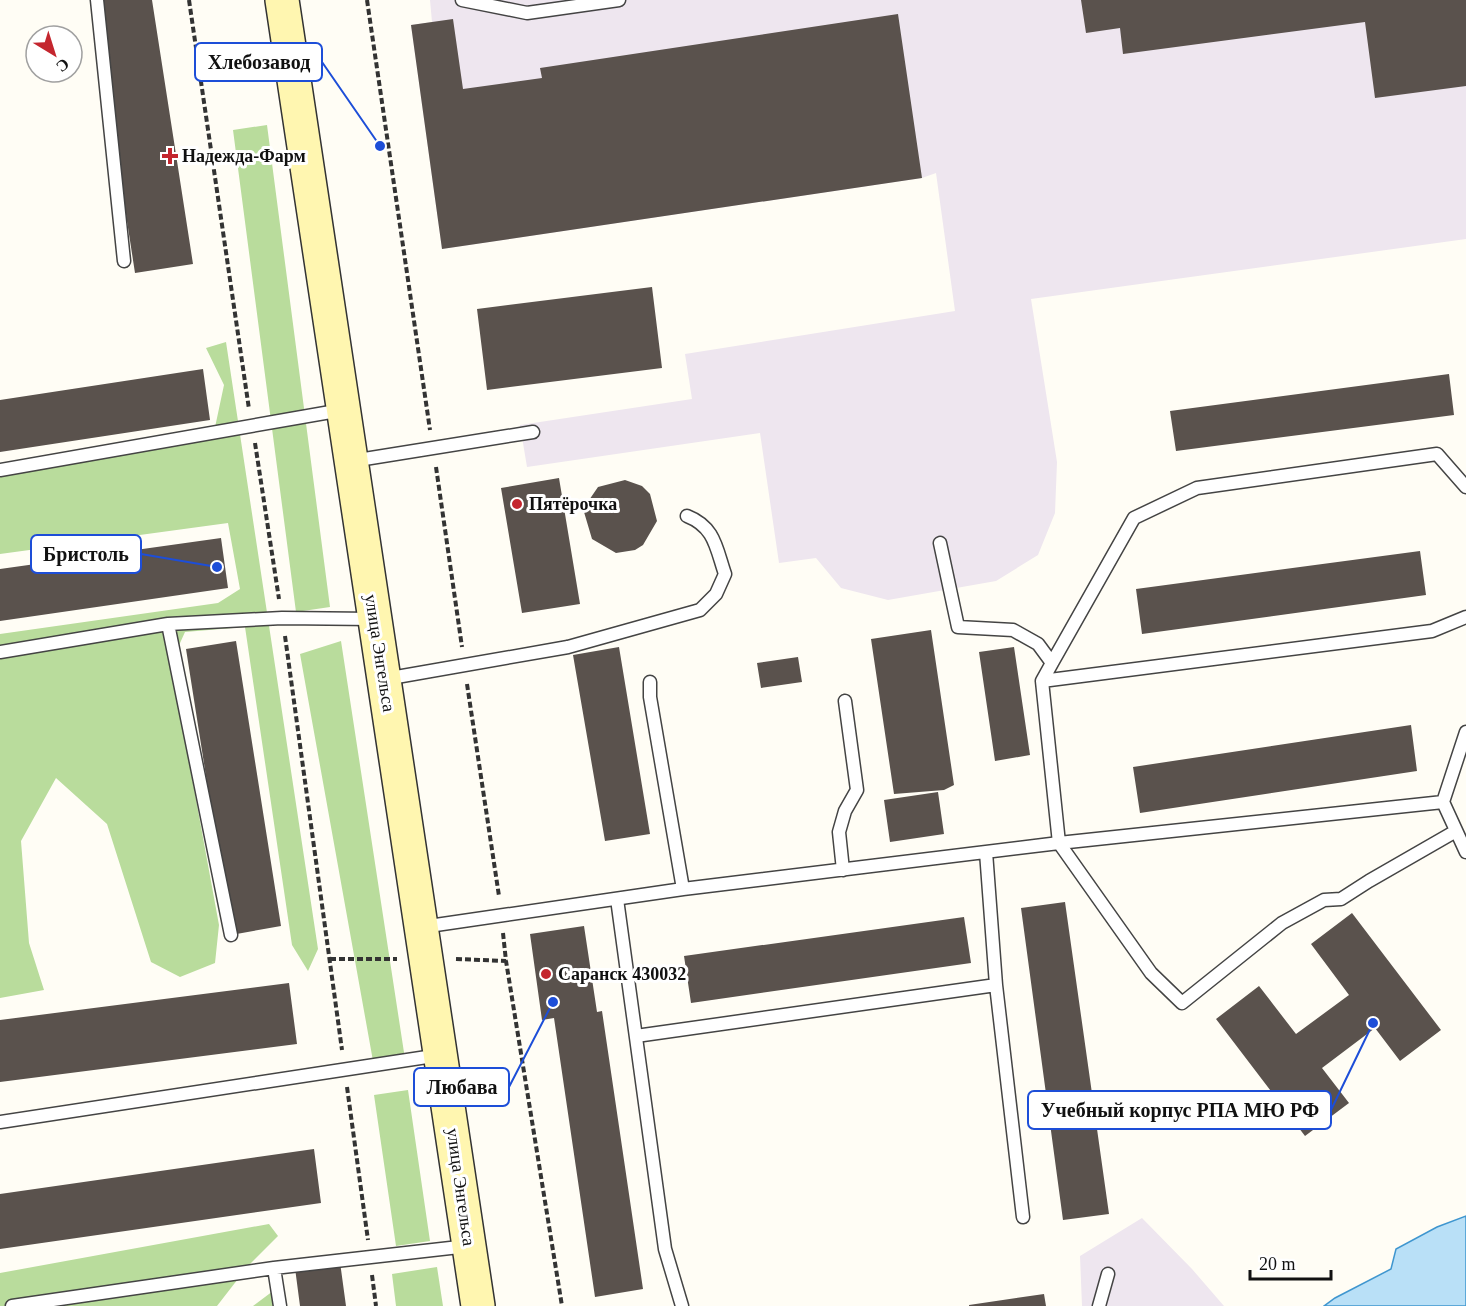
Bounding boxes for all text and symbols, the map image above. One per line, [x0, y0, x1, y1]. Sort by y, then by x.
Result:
north arrow [24, 24, 84, 84]
callout: Хлебозавод [195, 43, 322, 81]
text: Хлебозавод [208, 51, 310, 73]
text: С [53, 55, 73, 76]
place label: Надежда-Фарм [182, 146, 306, 166]
marker: Надежда-Фарм [163, 149, 177, 163]
place label: Пятёрочка [529, 494, 617, 514]
marker: Пятёрочка [510, 497, 524, 511]
callout: Бристоль [31, 535, 141, 573]
text: Бристоль [43, 543, 129, 566]
street label: улица Энгельса [361, 593, 399, 713]
place label: Саранск 430032 [558, 964, 686, 984]
marker: Саранск 430032 [539, 967, 553, 981]
callout: Любава [414, 1068, 509, 1106]
text: Любава [427, 1076, 498, 1098]
callout: Учебный корпус РПА МЮ РФ [1028, 1091, 1331, 1129]
text: Учебный корпус РПА МЮ РФ [1041, 1099, 1319, 1122]
street label: улица Энгельса [443, 1127, 479, 1247]
scale bar [1250, 1243, 1331, 1281]
text: 20 m [1259, 1254, 1296, 1274]

